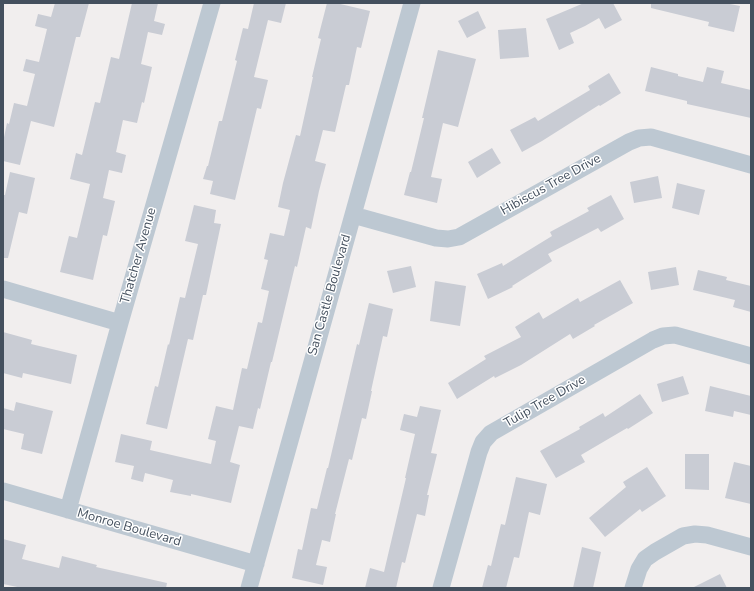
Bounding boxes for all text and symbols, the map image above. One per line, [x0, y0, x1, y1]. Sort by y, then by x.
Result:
street label: Hibiscus Tree Drive [498, 151, 604, 219]
street label: Thatcher Avenue [118, 206, 160, 306]
street label: San Castle Boulevard [305, 233, 355, 357]
street label: Tulip Tree Drive [502, 372, 588, 432]
street label: Monroe Boulevard [75, 506, 183, 550]

